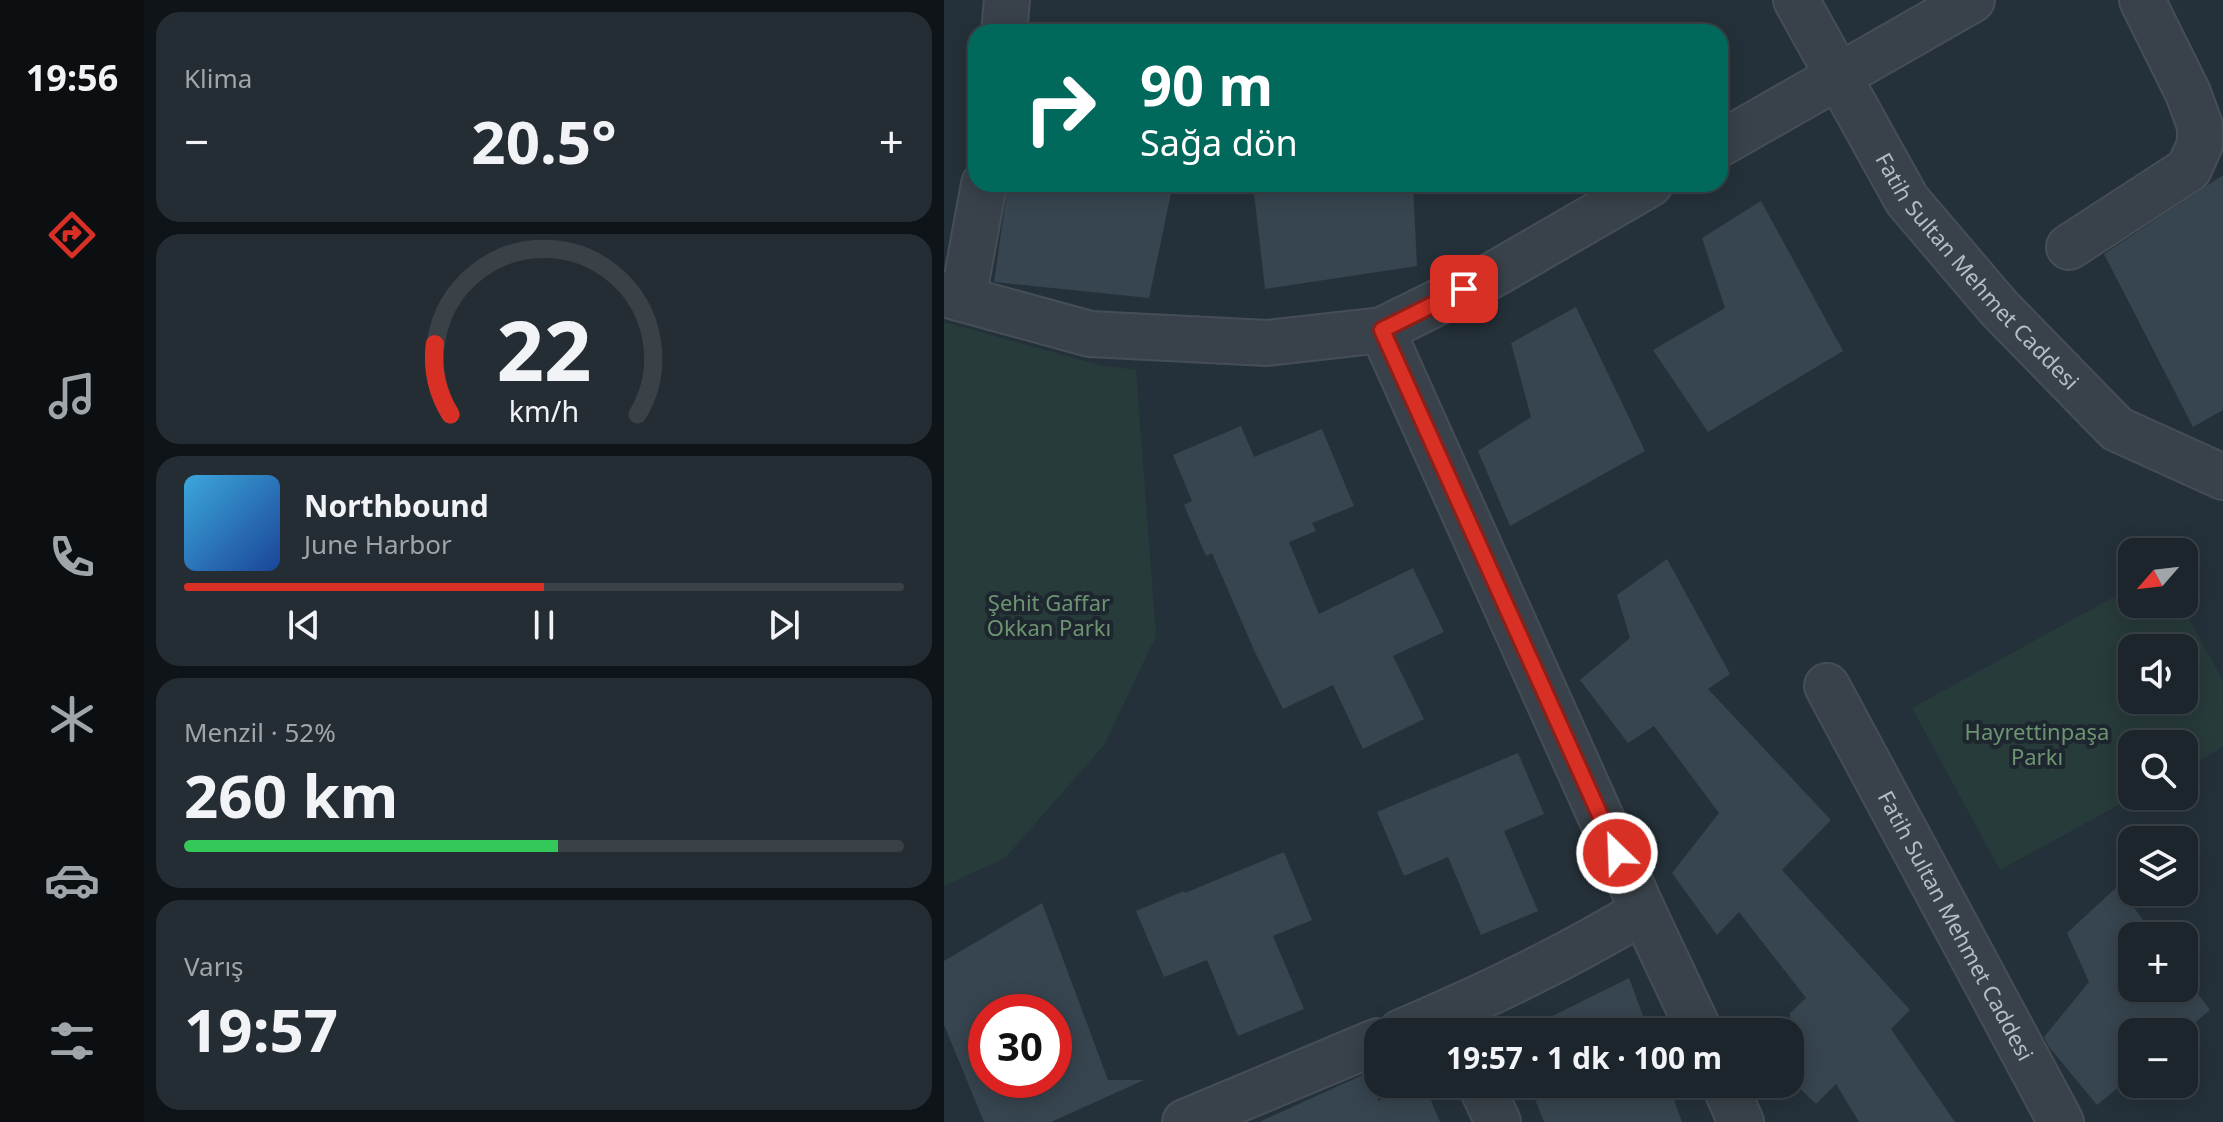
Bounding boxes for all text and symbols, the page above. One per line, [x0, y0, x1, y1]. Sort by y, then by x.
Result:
text: 90 m [1140, 46, 1273, 122]
text: 19:56 [26, 53, 118, 102]
icon: right [1008, 56, 1112, 160]
text: Klima [184, 60, 252, 96]
text: 20.5° [471, 100, 617, 182]
text: − [184, 111, 209, 171]
text: + [879, 111, 904, 171]
text: Sağa dön [1140, 118, 1298, 167]
street label: Fatih Sultan Mehmet Caddesi [1870, 147, 2086, 396]
icon: directions [44, 207, 100, 263]
pin [1430, 255, 1498, 323]
icon: arrive [1442, 267, 1486, 311]
text: 22 [496, 292, 592, 405]
icon: music [44, 368, 100, 424]
text: km/h [509, 391, 579, 430]
text: Northbound [304, 485, 489, 526]
text: June Harbor [304, 526, 452, 562]
icon: phone [44, 529, 100, 585]
north arrow [2118, 538, 2198, 618]
map controls [2118, 538, 2198, 1098]
park label: Şehit Gaffar Okkan Parkı [987, 587, 1111, 642]
icon: previous [282, 603, 326, 647]
icon: pause [522, 603, 566, 647]
icon: next [762, 603, 806, 647]
button: sound [2118, 634, 2198, 714]
icon: climate [44, 691, 100, 747]
text: Menzil · 52% [184, 714, 336, 750]
park label: Hayrettinpaşa Parkı [1965, 716, 2109, 771]
button: search [2118, 730, 2198, 810]
text: 260 km [184, 754, 398, 836]
street label: Fatih Sultan Mehmet Caddesi [1872, 785, 2041, 1066]
position arrow [1575, 811, 1659, 895]
button: layers [2118, 826, 2198, 906]
icon: car [44, 852, 100, 908]
button: + [2118, 922, 2198, 1002]
text: Varış [184, 948, 244, 984]
text: 19:57 [184, 988, 338, 1070]
speed limit sign: 30 [968, 994, 1072, 1098]
icon: filters [44, 1013, 100, 1069]
button: − [2118, 1018, 2198, 1098]
text: 19:57 · 1 dk · 100 m [1446, 1037, 1722, 1078]

